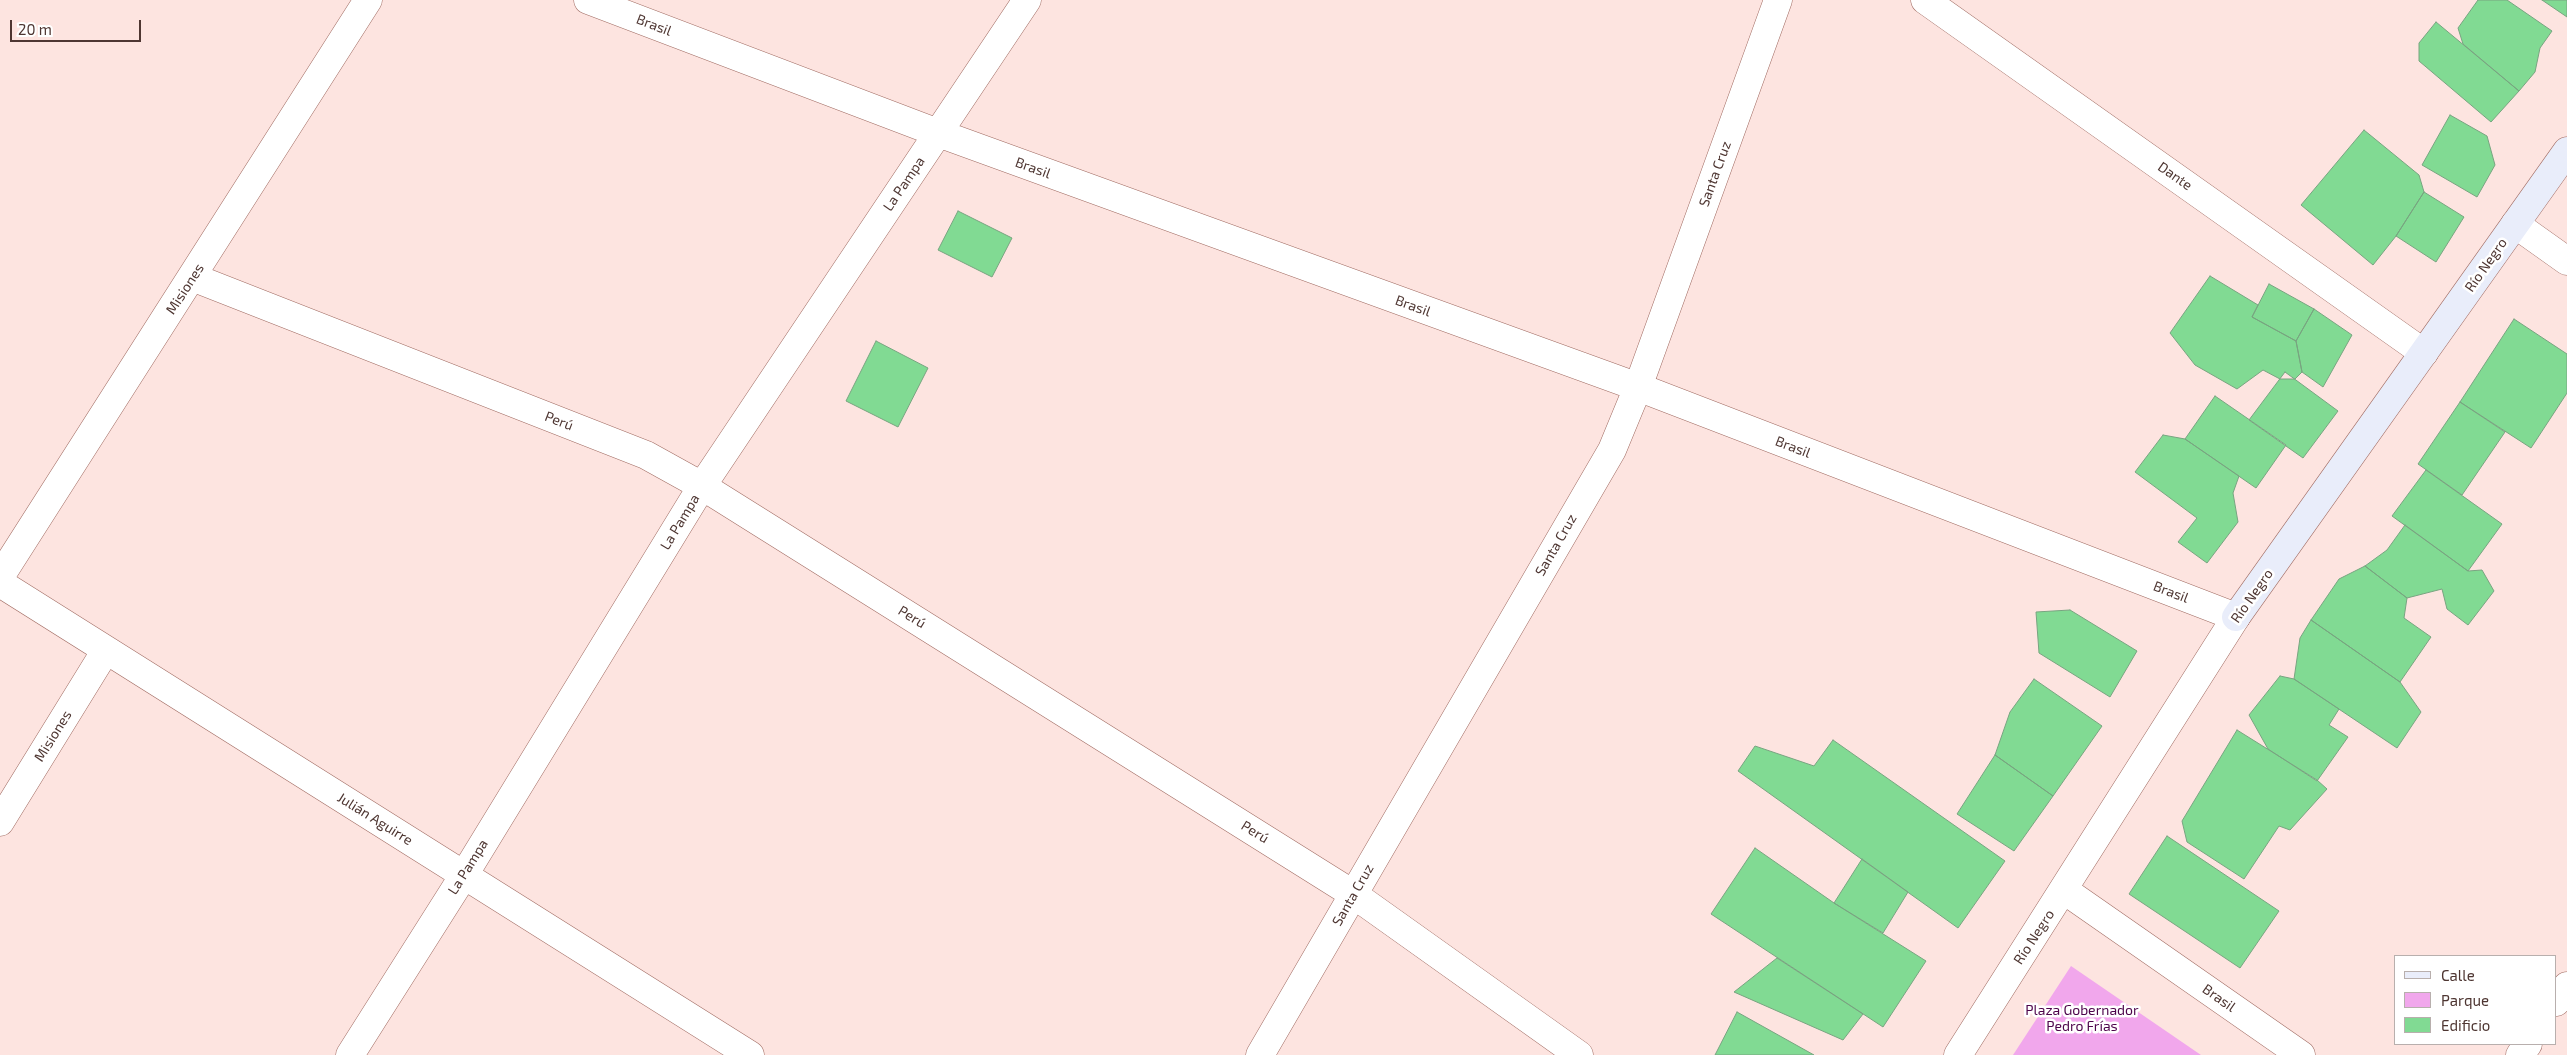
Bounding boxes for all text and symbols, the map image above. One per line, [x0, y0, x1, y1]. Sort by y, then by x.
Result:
scale bar [12, 10, 144, 42]
street label: Brasil [634, 11, 674, 39]
text: 20 m [18, 20, 52, 38]
street label: Santa Cruz [1695, 139, 1735, 209]
street label: La Pampa [880, 154, 928, 214]
street label: Brasil [1013, 154, 1053, 182]
street label: Dante [2155, 158, 2195, 194]
street label: Río Negro [2461, 235, 2511, 295]
street label: Misiones [162, 261, 208, 317]
street label: Brasil [1393, 292, 1433, 320]
street label: Perú [542, 408, 576, 434]
street label: Brasil [1773, 433, 1813, 461]
street label: La Pampa [657, 491, 703, 553]
street label: Santa Cruz [1532, 511, 1580, 579]
street label: Río Negro [2227, 566, 2277, 626]
street label: Brasil [2151, 578, 2191, 606]
street label: Perú [895, 602, 929, 632]
street label: Misiones [31, 707, 75, 765]
street label: Julián Aguirre [334, 789, 416, 849]
street label: Perú [1238, 817, 1272, 847]
street label: La Pampa [444, 836, 492, 898]
street label: Santa Cruz [1329, 861, 1377, 929]
street label: Río Negro [2010, 907, 2058, 967]
legend [2394, 955, 2557, 1045]
text: Calle [2441, 966, 2475, 984]
street label: Brasil [2199, 981, 2239, 1015]
text: Parque [2441, 991, 2489, 1009]
park label: Plaza Gobernador Pedro Frías [2025, 1002, 2139, 1034]
text: Edificio [2441, 1016, 2490, 1034]

